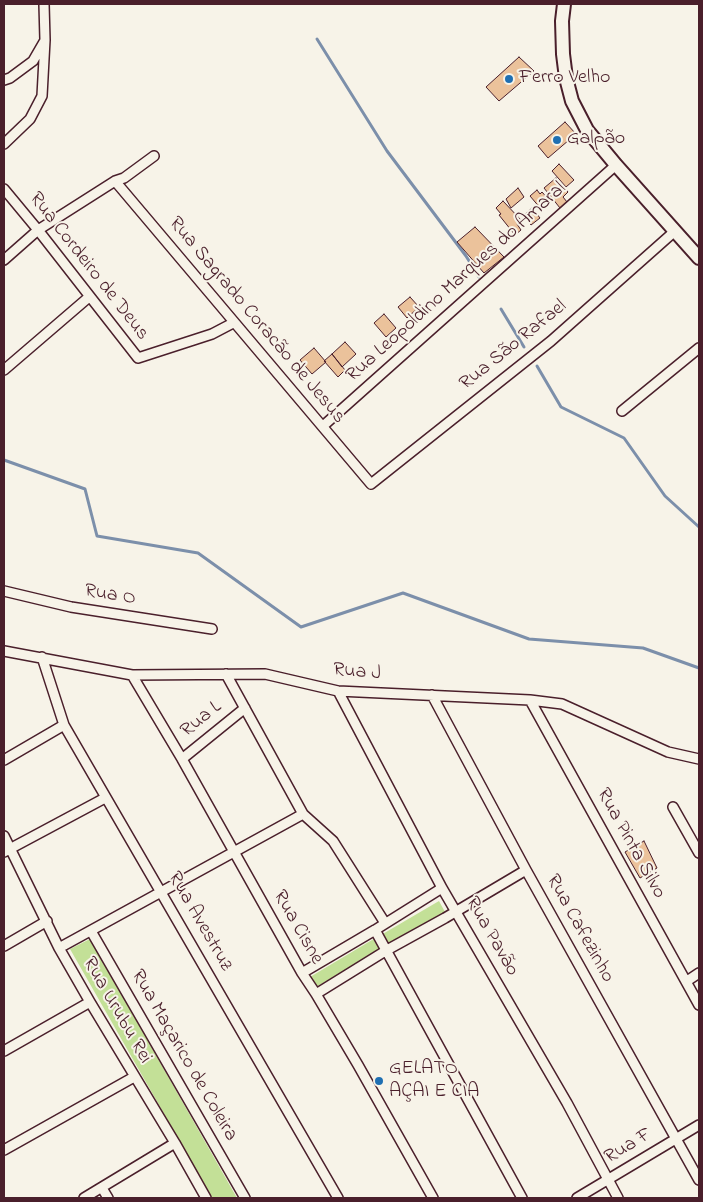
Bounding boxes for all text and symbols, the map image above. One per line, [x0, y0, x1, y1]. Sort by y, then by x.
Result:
place label: Ferro Velho [519, 67, 610, 91]
marker: Ferro Velho [503, 73, 515, 85]
place label: Galpão [567, 128, 625, 152]
marker: Galpão [551, 134, 563, 146]
street label: Rua Leopoldino Marques do Amaral [342, 178, 572, 388]
street label: Rua Cordeiro de Deus [23, 188, 153, 346]
street label: Rua Sagrado Coracão de Jesus [162, 213, 350, 429]
street label: Rua São Rafael [456, 295, 572, 397]
street label: Rua O [83, 580, 137, 612]
street label: Rua J [332, 659, 382, 687]
street label: Rua L [177, 696, 227, 744]
street label: Rua Pinta Silvo [590, 785, 670, 903]
street label: Rua Avestruz [161, 868, 237, 976]
street label: Rua Cafezinho [539, 871, 619, 987]
street label: Rua Cisne [266, 887, 328, 969]
street label: Rua Pavão [459, 893, 523, 981]
street label: Rua Urubu Rei [76, 953, 156, 1069]
street label: Rua Maçarico de Coleira [124, 966, 242, 1146]
place label: GELATO AÇAI E CIA [389, 1058, 479, 1105]
marker: GELATO AÇAI E CIA [373, 1075, 385, 1087]
street label: Rua F [601, 1124, 657, 1170]

